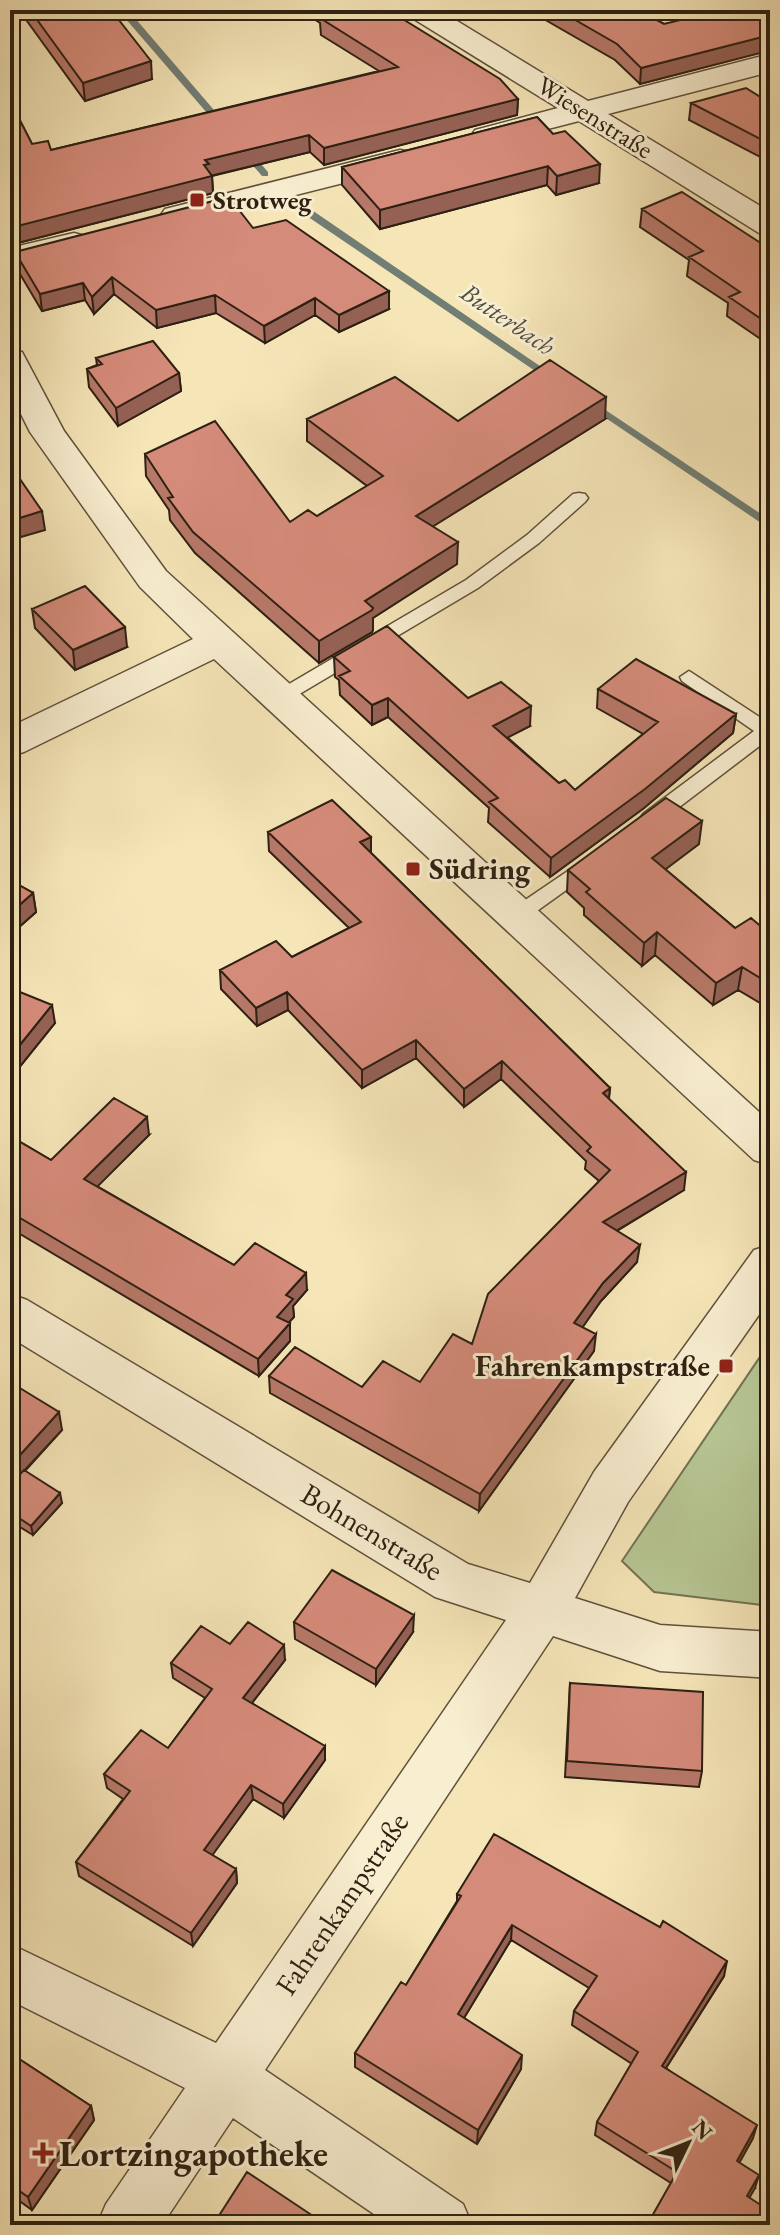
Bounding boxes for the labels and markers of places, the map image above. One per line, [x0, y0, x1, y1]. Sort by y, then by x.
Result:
place label: Strotweg [213, 183, 313, 217]
marker: Strotweg [188, 191, 206, 209]
place label: Südring [429, 849, 531, 888]
marker: Südring [404, 860, 422, 878]
place label: Fahrenkampstraße [475, 1346, 710, 1385]
marker: Fahrenkampstraße [717, 1357, 735, 1375]
place label: Lortzingapotheke [59, 2130, 328, 2177]
marker: Lortzingapotheke [34, 2144, 52, 2162]

